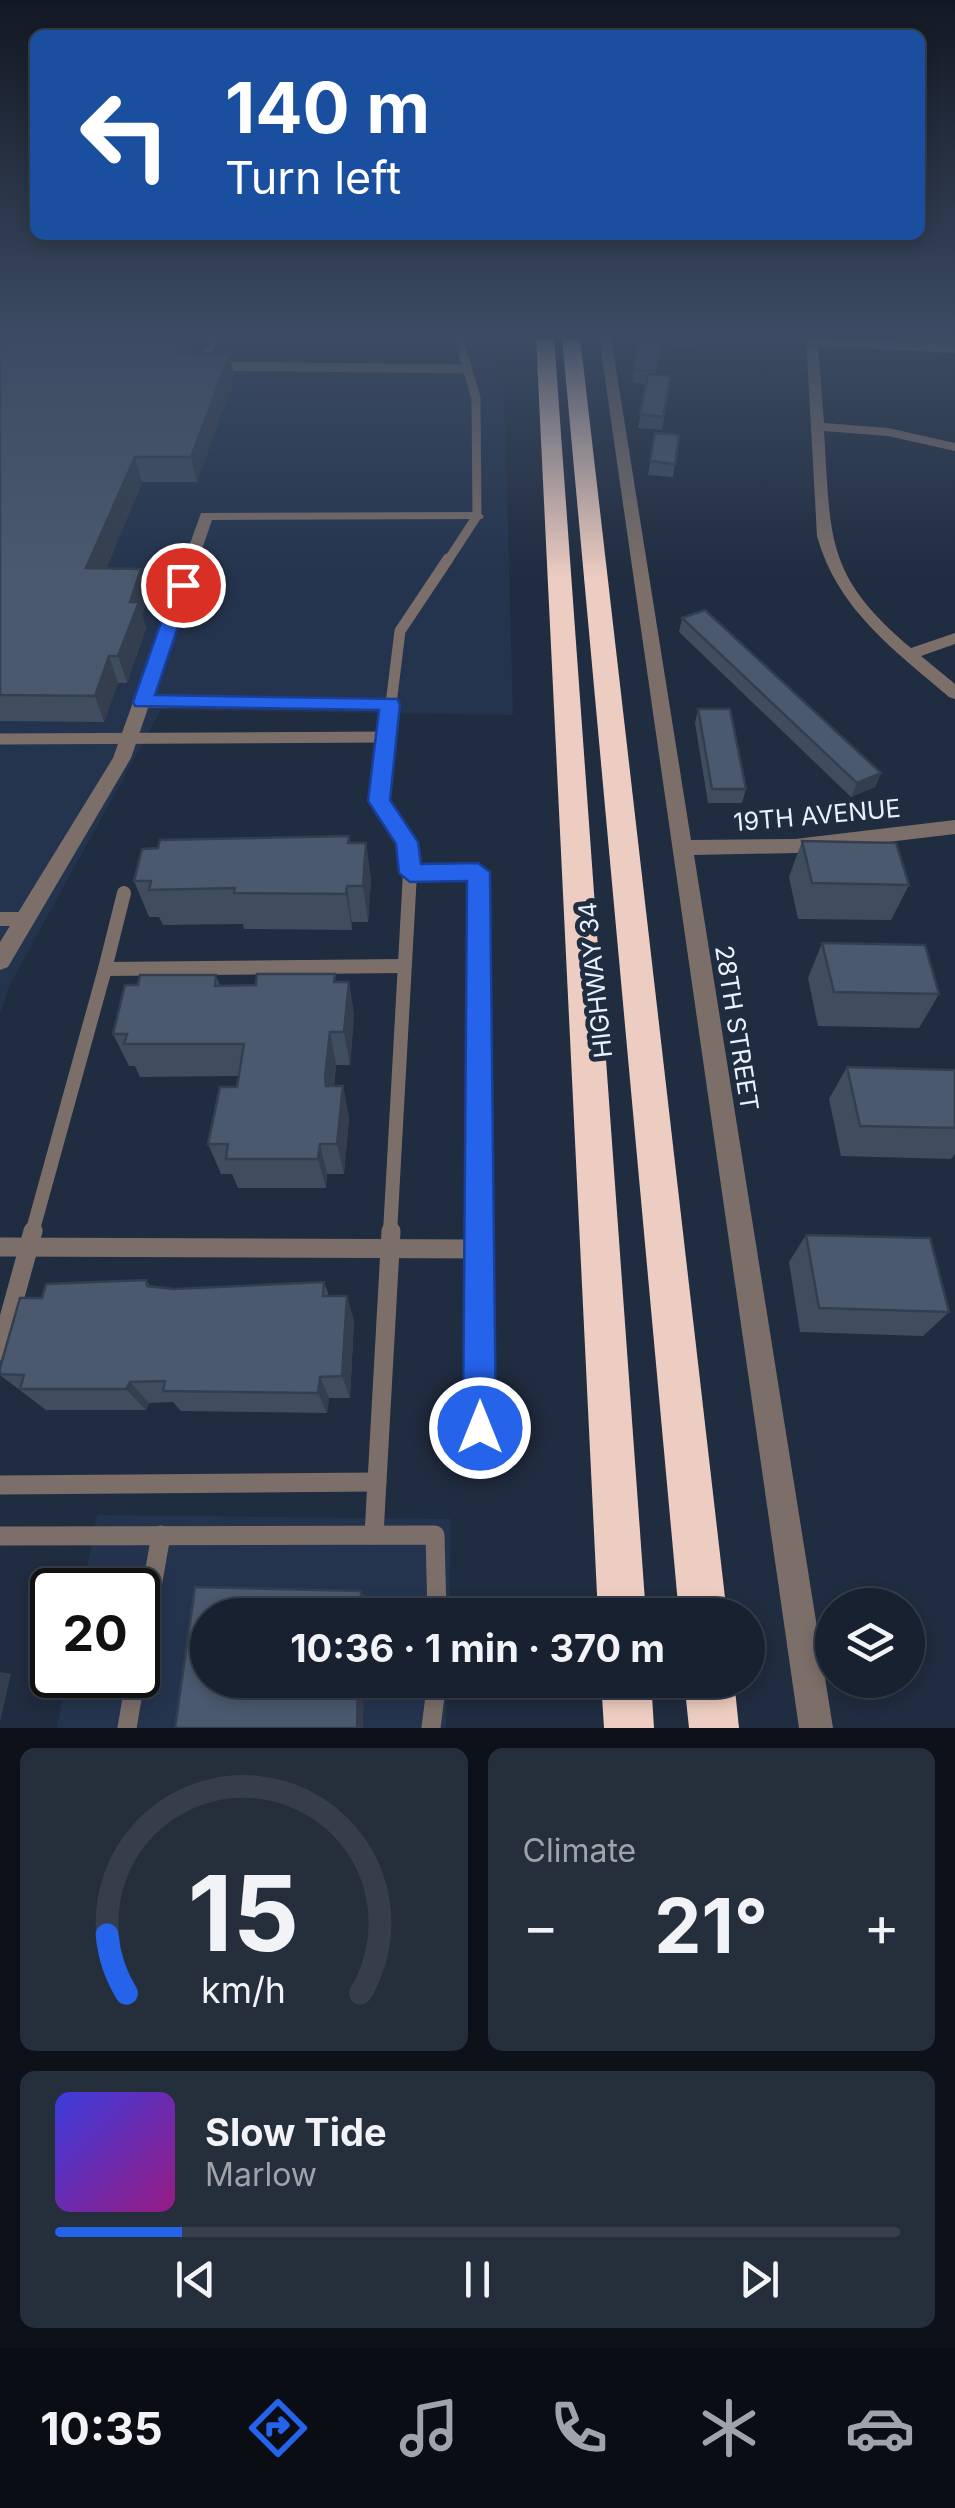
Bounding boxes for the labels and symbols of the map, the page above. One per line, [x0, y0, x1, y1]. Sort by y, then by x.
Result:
pin [141, 543, 226, 628]
street label: 19TH AVENUE [732, 793, 902, 837]
street label: HIGHWAY 34 [572, 900, 618, 1060]
street label: 28TH STREET [709, 943, 765, 1113]
position arrow [428, 1376, 532, 1480]
speed limit sign: 20 [30, 1568, 160, 1698]

